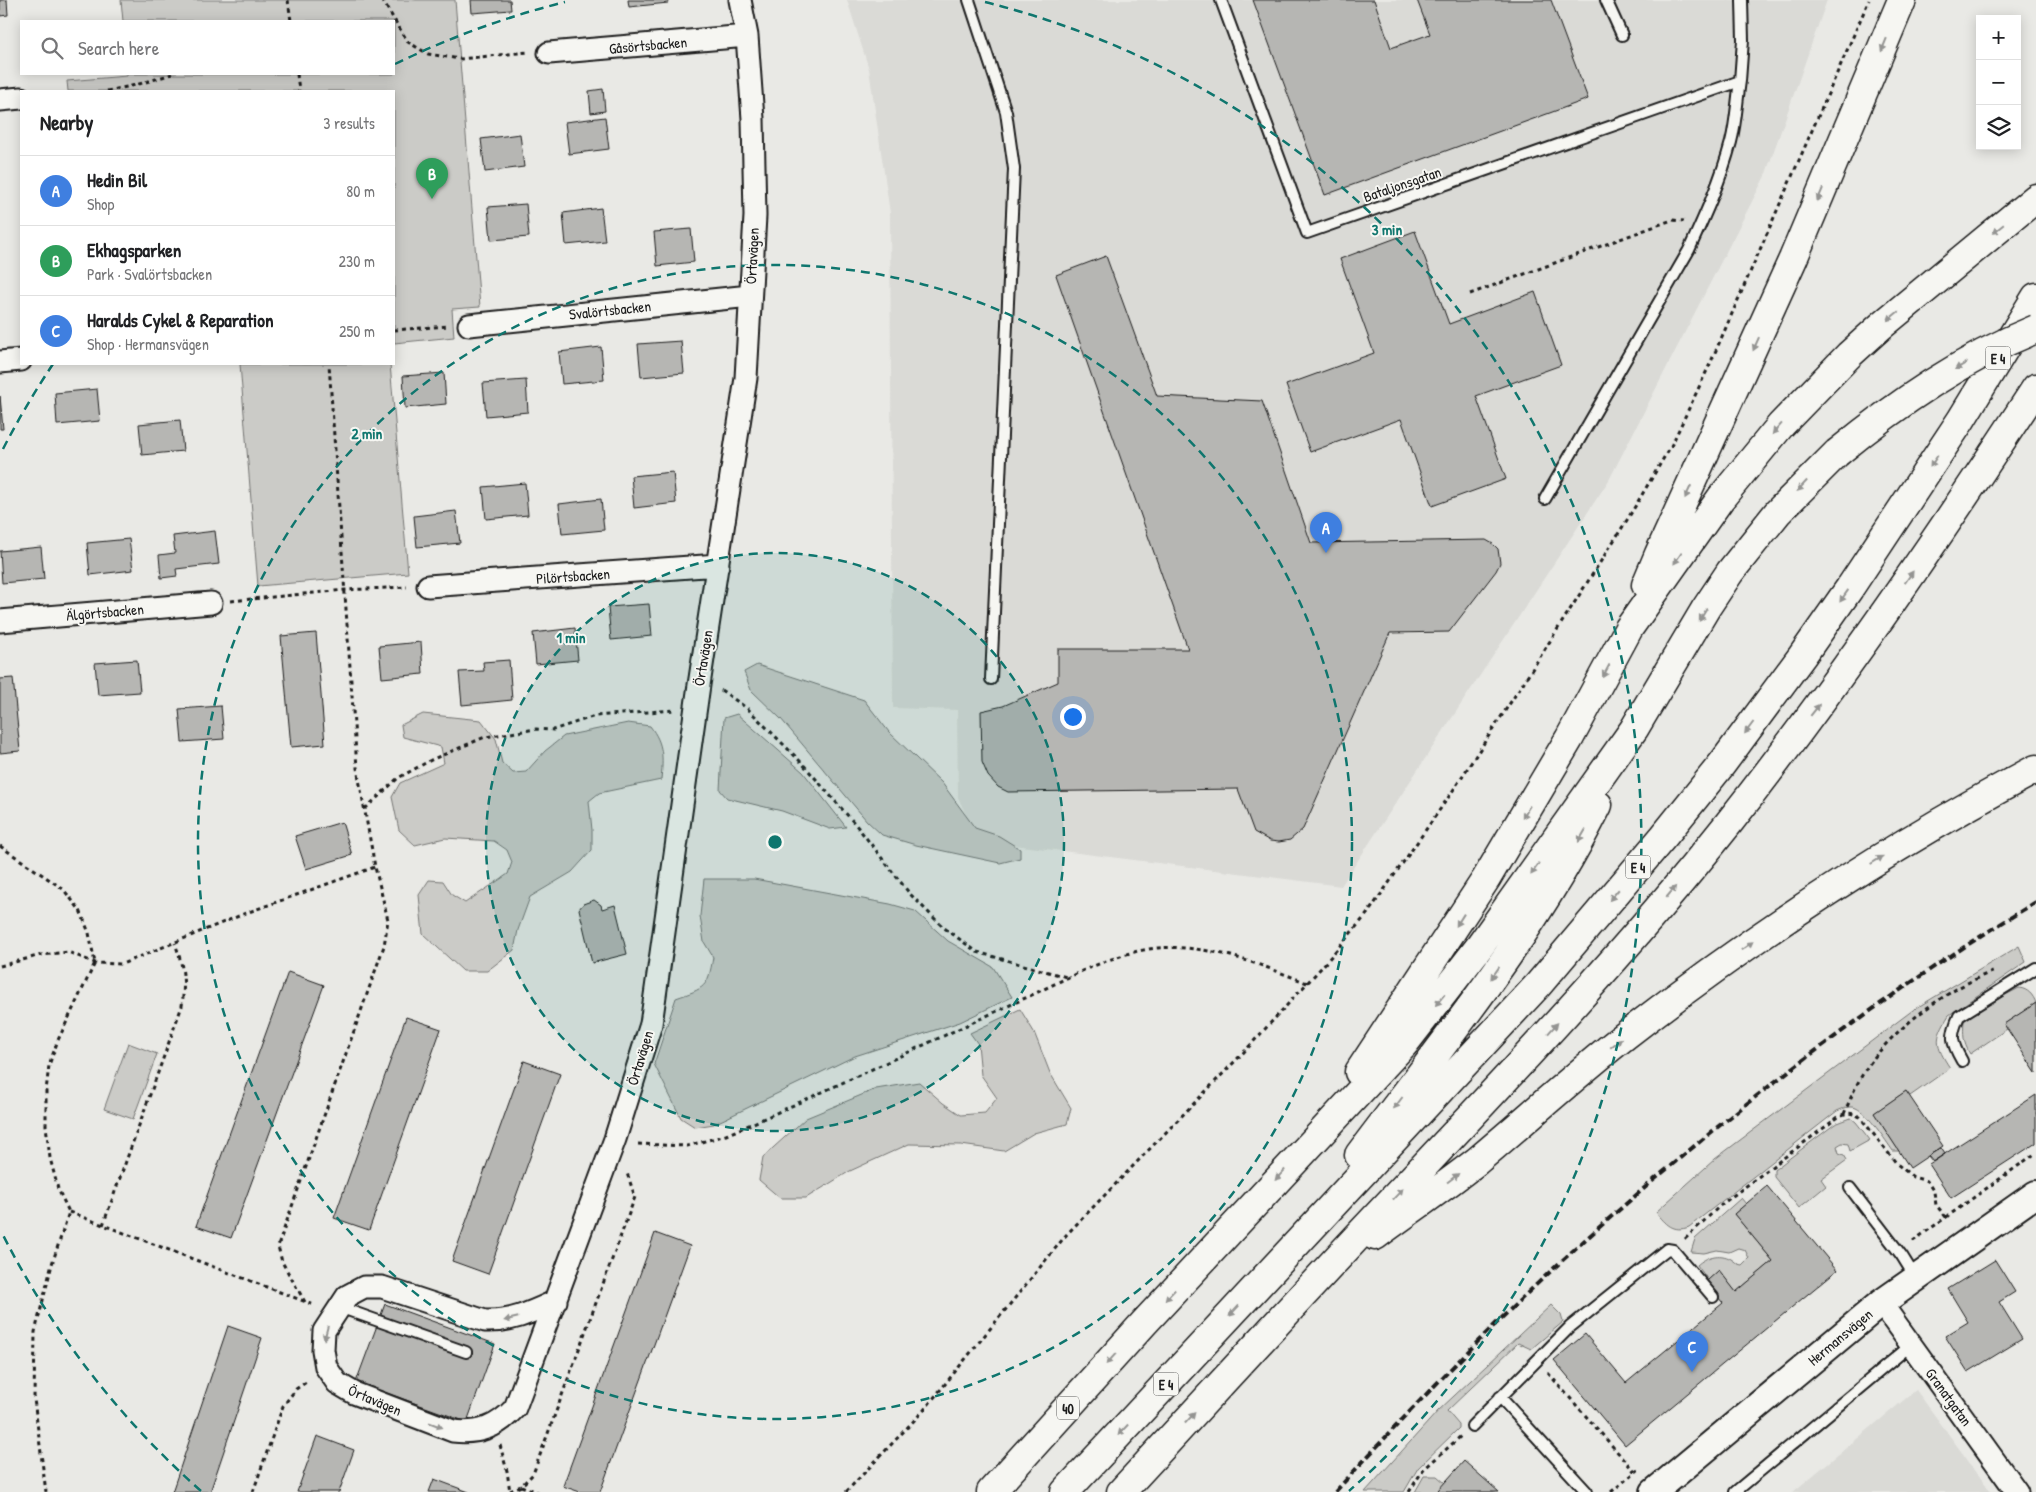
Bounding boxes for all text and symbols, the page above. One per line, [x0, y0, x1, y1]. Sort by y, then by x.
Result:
map controls [1976, 15, 2021, 150]
button: + [1976, 15, 2021, 60]
search box [20, 20, 395, 75]
street label: Gåsörtsbacken [608, 31, 688, 59]
icon: search [38, 34, 66, 62]
text: Search here [78, 35, 159, 61]
one-way arrow [1880, 38, 1888, 53]
button: − [1976, 60, 2021, 105]
button: layers [1976, 105, 2021, 150]
text: Nearby [40, 108, 93, 137]
text: 3 results [323, 112, 375, 134]
pin: B [416, 158, 448, 199]
street label: Bataljonsgatan [1360, 161, 1444, 207]
text: Hedin Bil [87, 167, 147, 193]
text: A [52, 180, 60, 202]
text: 80 m [346, 180, 375, 202]
one-way arrow [1816, 188, 1824, 202]
text: Shop [87, 193, 114, 215]
text: 3 min [1372, 219, 1402, 240]
one-way arrow [1992, 224, 2005, 235]
street label: Örtavägen [740, 227, 764, 285]
text: Ekhagsparken [87, 237, 181, 263]
text: B [52, 250, 60, 272]
text: 230 m [339, 250, 375, 272]
text: Park · Svalörtsbacken [87, 263, 212, 285]
street label: Svalörtsbacken [568, 295, 652, 325]
text: Haralds Cykel & Reparation [87, 307, 274, 333]
one-way arrow [1887, 310, 1900, 321]
text: C [52, 320, 60, 342]
text: 250 m [339, 320, 375, 342]
text: Shop · Hermansvägen [87, 333, 209, 355]
one-way arrow [1751, 337, 1759, 351]
road number: E 4 [1986, 346, 2010, 369]
one-way arrow [1954, 361, 1967, 370]
text: 2 min [352, 423, 383, 444]
one-way arrow [1772, 423, 1783, 436]
one-way arrow [1929, 454, 1939, 467]
one-way arrow [1796, 480, 1808, 492]
one-way arrow [1684, 485, 1692, 499]
pin: A [1310, 512, 1342, 553]
one-way arrow [1673, 551, 1683, 565]
street label: Pilörtsbacken [535, 563, 611, 589]
one-way arrow [1904, 570, 1914, 584]
one-way arrow [1839, 589, 1849, 603]
street label: Älgörtsbacken [65, 598, 145, 626]
one-way arrow [1698, 608, 1707, 621]
text: 1 min [556, 627, 586, 648]
street label: Örtavägen [688, 628, 718, 688]
one-way arrow [1602, 663, 1610, 678]
your location [1060, 704, 1086, 730]
one-way arrow [1810, 704, 1821, 717]
one-way arrow [1744, 721, 1754, 735]
one-way arrow [1522, 806, 1531, 819]
one-way arrow [1578, 828, 1586, 843]
centre of rings [766, 833, 784, 851]
road number: E 4 [1626, 856, 1650, 879]
one-way arrow [1871, 856, 1884, 865]
one-way arrow [1530, 862, 1540, 876]
one-way arrow [1665, 886, 1676, 898]
one-way arrow [1609, 889, 1620, 901]
one-way arrow [1456, 914, 1465, 927]
one-way arrow [1740, 941, 1753, 951]
one-way arrow [1490, 966, 1500, 980]
one-way arrow [1434, 993, 1445, 1006]
one-way arrow [1547, 1022, 1559, 1034]
street label: Örtavägen [622, 1028, 658, 1088]
one-way arrow [1609, 1038, 1622, 1049]
one-way arrow [1393, 1096, 1403, 1110]
one-way arrow [1274, 1169, 1286, 1181]
one-way arrow [1446, 1173, 1460, 1183]
one-way arrow [1392, 1189, 1404, 1201]
one-way arrow [1164, 1288, 1176, 1300]
one-way arrow [1228, 1304, 1240, 1316]
street label: Hermansvägen [1803, 1304, 1877, 1370]
one-way arrow [504, 1315, 519, 1323]
one-way arrow [322, 1325, 330, 1341]
pin: C [1676, 1331, 1708, 1372]
one-way arrow [1106, 1353, 1117, 1366]
street label: Granatgatan [1921, 1364, 1977, 1430]
road number: E 4 [1154, 1372, 1178, 1396]
street label: Örtavägen [345, 1379, 405, 1421]
road number: 40 [1057, 1396, 1079, 1420]
one-way arrow [1184, 1412, 1196, 1424]
one-way arrow [429, 1422, 444, 1429]
one-way arrow [1117, 1423, 1129, 1435]

